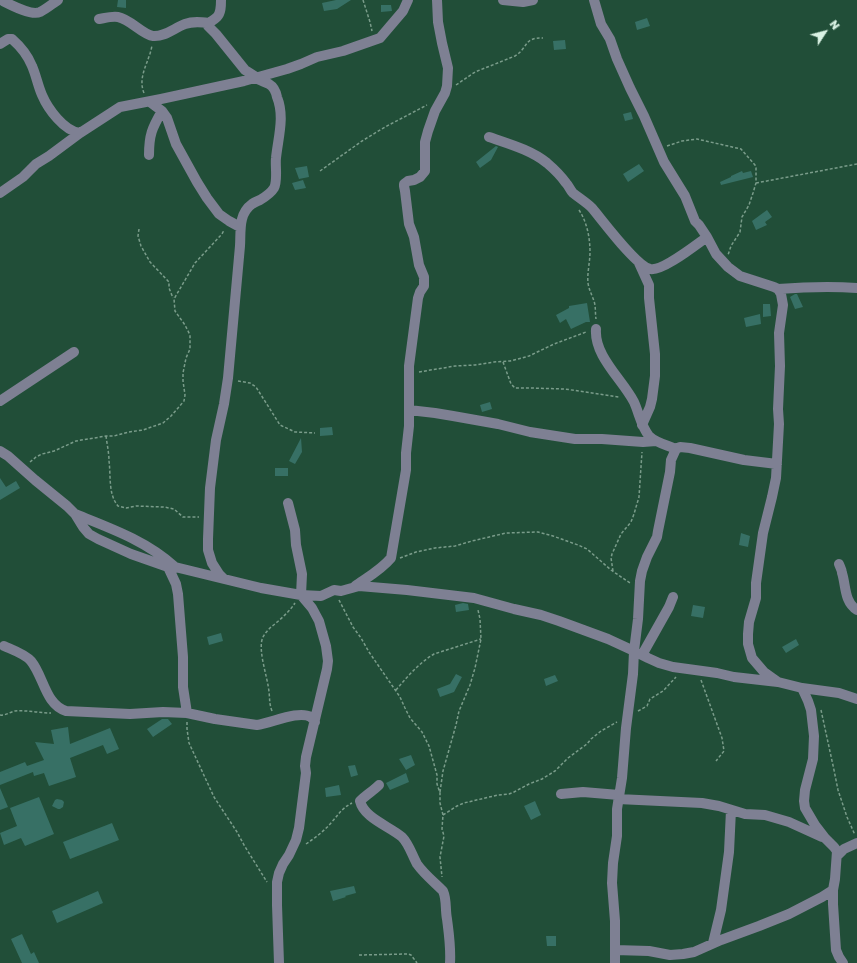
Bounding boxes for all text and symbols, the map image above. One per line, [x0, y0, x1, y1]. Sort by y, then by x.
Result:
north arrow [805, 12, 845, 52]
text: N [827, 17, 843, 32]

